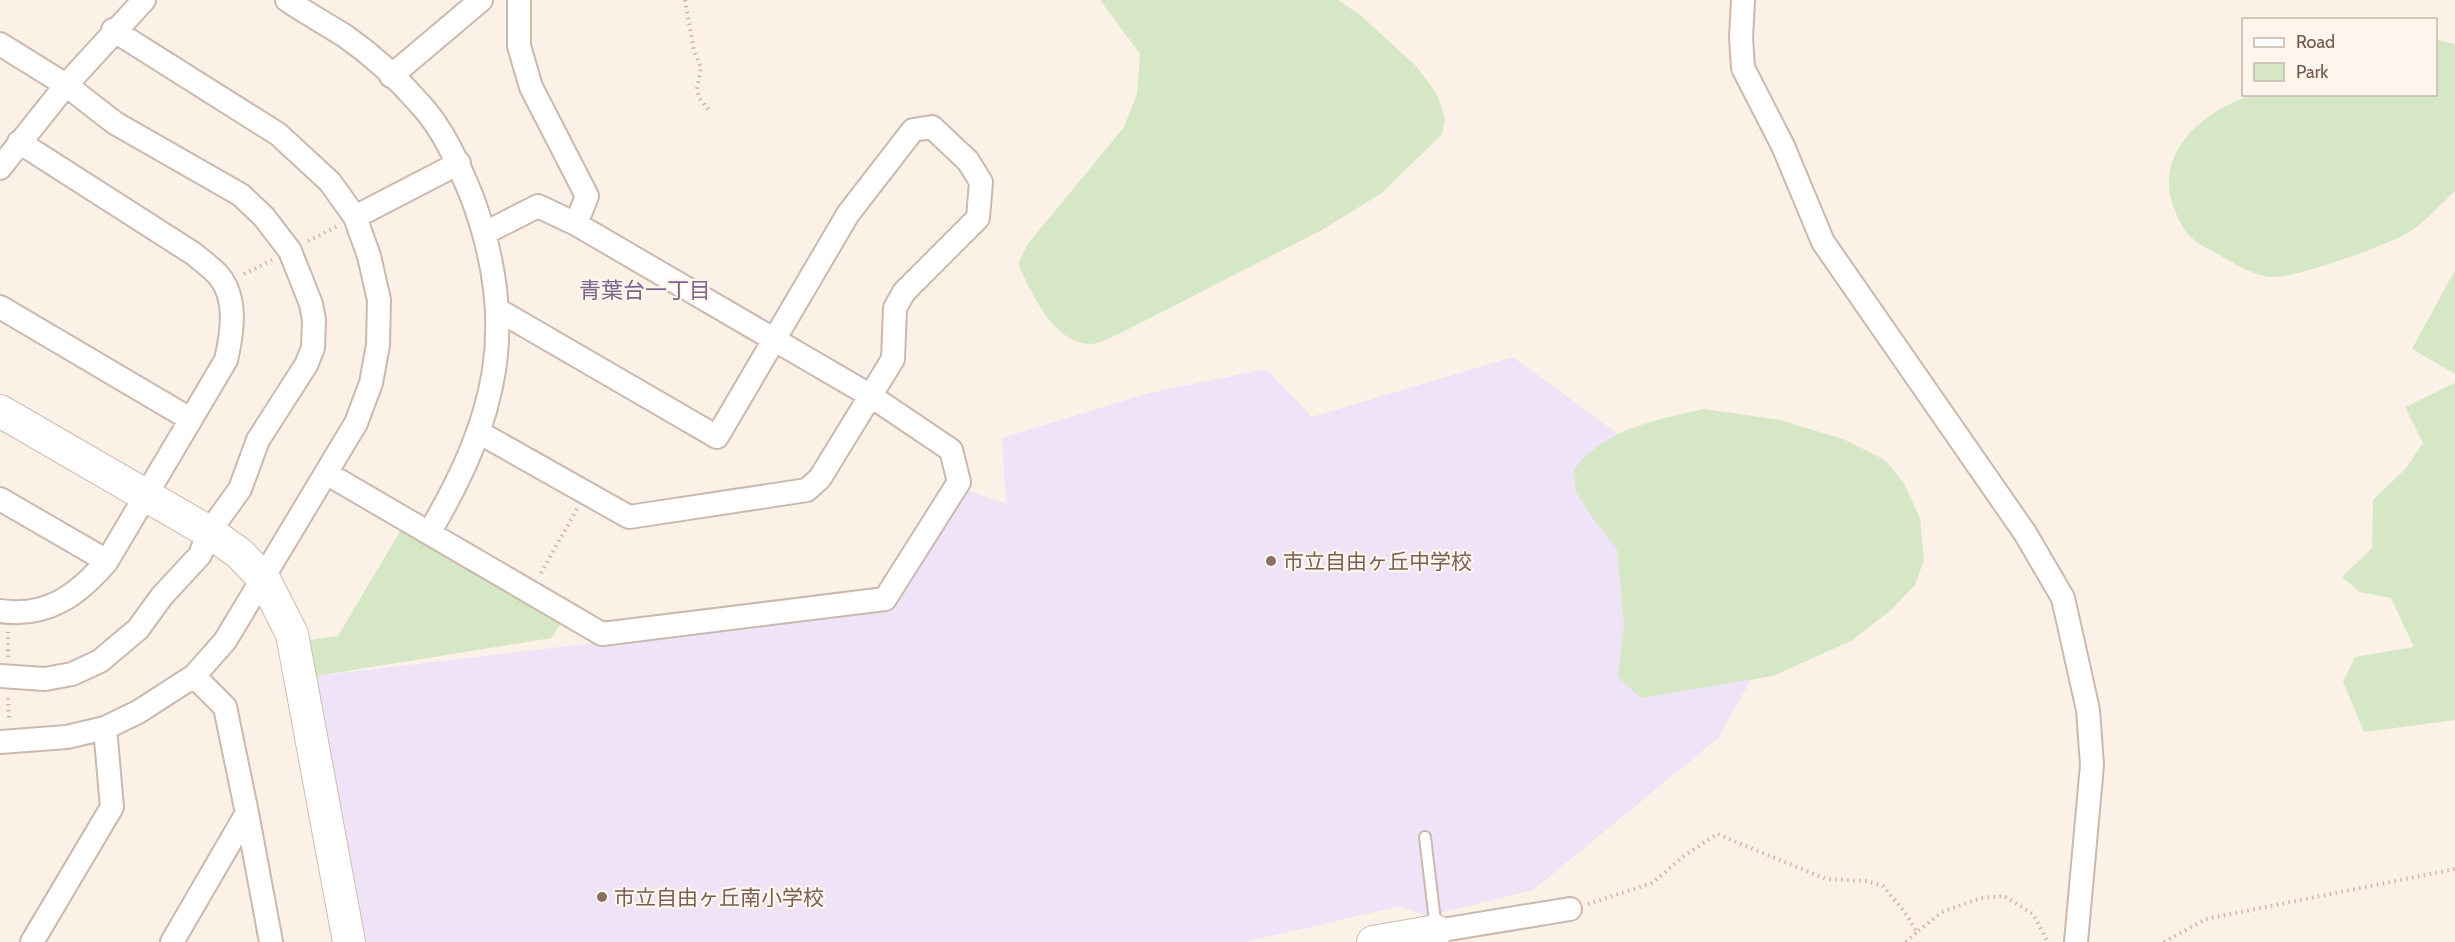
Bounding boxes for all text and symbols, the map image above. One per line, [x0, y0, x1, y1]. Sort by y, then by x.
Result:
legend [2242, 18, 2437, 96]
text: Road [2296, 31, 2335, 53]
text: Park [2296, 61, 2329, 83]
district label: 青葉台一丁目 [579, 277, 711, 304]
place label: 市立自由ヶ丘中学校 [1283, 549, 1472, 574]
marker: 市立自由ヶ丘中学校 [1264, 554, 1278, 568]
place label: 市立自由ヶ丘南小学校 [614, 885, 824, 910]
marker: 市立自由ヶ丘南小学校 [595, 890, 609, 904]

